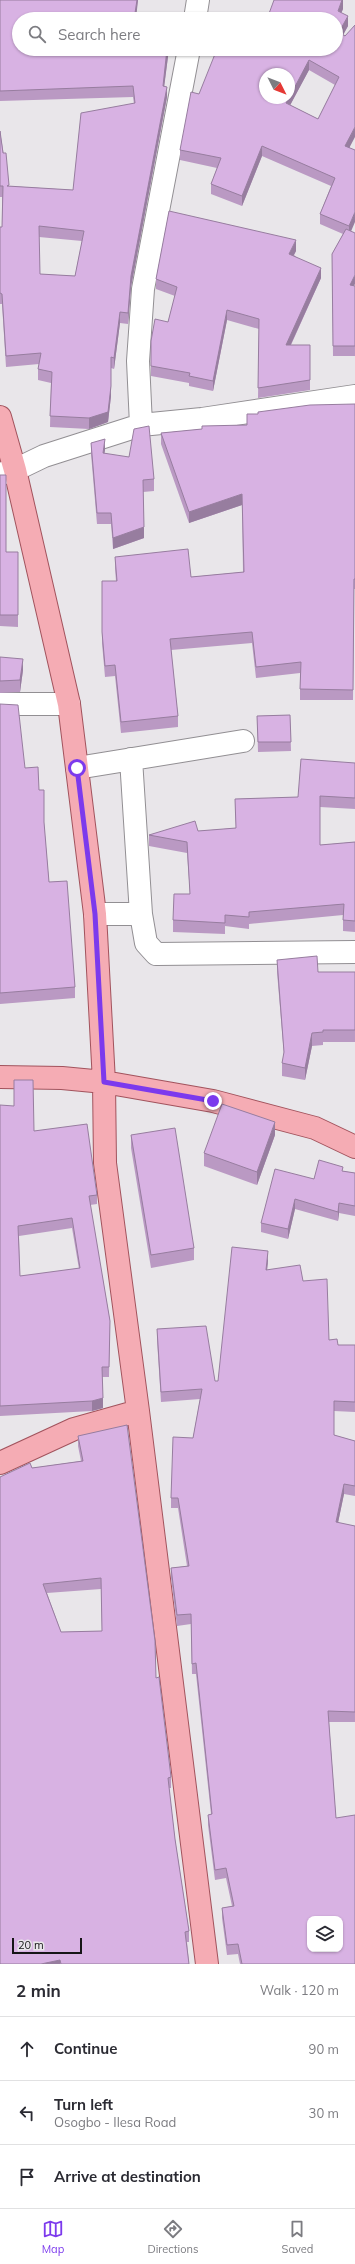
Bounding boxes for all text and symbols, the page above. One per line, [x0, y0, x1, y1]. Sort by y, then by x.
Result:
search box [12, 12, 343, 56]
icon: search [26, 23, 48, 45]
text: Search here [58, 25, 140, 44]
north arrow [259, 68, 295, 104]
route start [68, 759, 86, 777]
route end [204, 1092, 222, 1110]
map controls [307, 1916, 343, 1952]
button: layers [307, 1916, 343, 1952]
scale bar [12, 1936, 82, 1955]
text: 20 m [18, 1938, 44, 1952]
text: 2 min [16, 1980, 61, 2001]
text: Walk · 120 m [260, 1982, 339, 1998]
icon: ahead [16, 2038, 38, 2060]
text: Continue [54, 2039, 117, 2058]
text: 90 m [309, 2041, 339, 2057]
text: Turn left [54, 2095, 113, 2114]
icon: left [16, 2102, 38, 2124]
text: 30 m [309, 2105, 339, 2121]
text: Osogbo - Ilesa Road [54, 2114, 176, 2130]
icon: arrive [16, 2166, 38, 2188]
text: Arrive at destination [54, 2167, 201, 2186]
tab: Map [42, 2218, 64, 2256]
tab: Directions [148, 2218, 198, 2256]
tab: Saved [282, 2218, 313, 2256]

